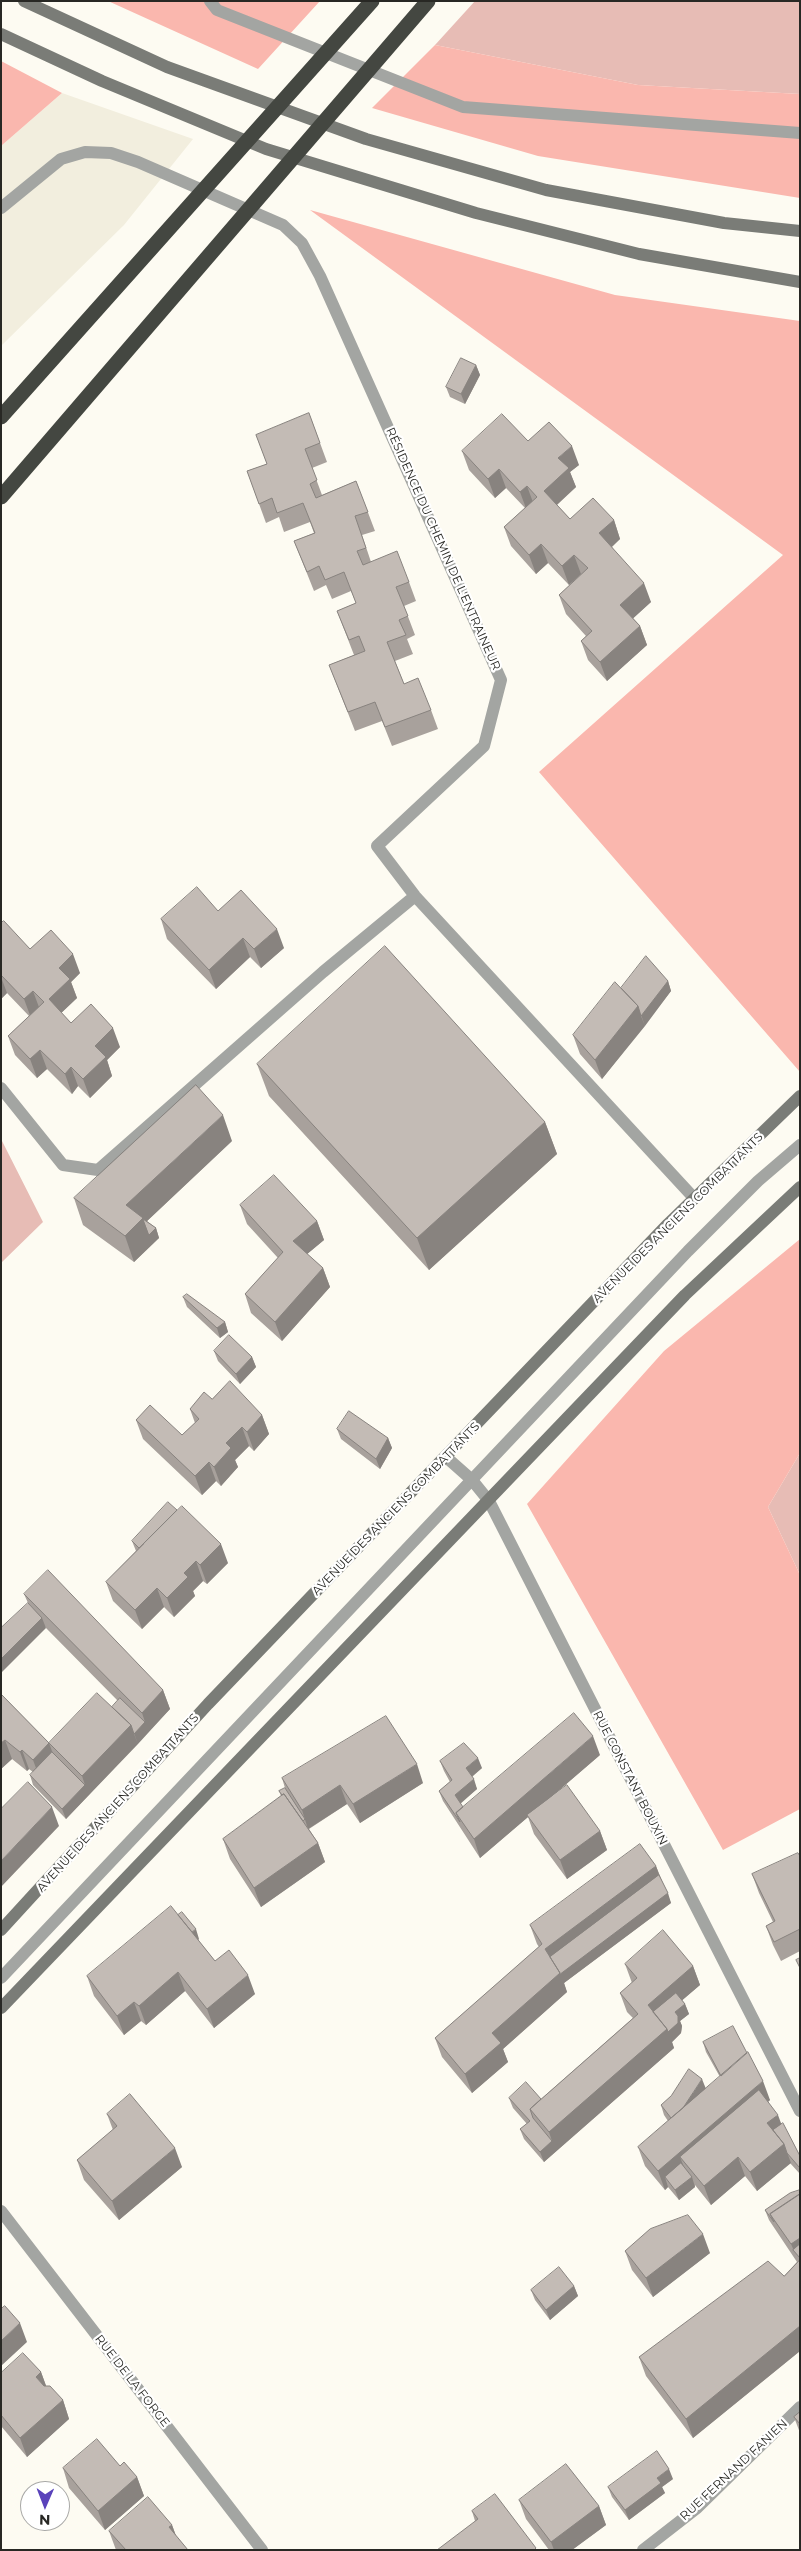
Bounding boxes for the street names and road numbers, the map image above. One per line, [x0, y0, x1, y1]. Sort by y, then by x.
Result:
street label: RÉSIDENCE DU CHEMIN DE L'ENTRAINEUR [383, 425, 503, 673]
street label: AVENUE DES ANCIENS COMBATTANTS [590, 1130, 766, 1306]
street label: AVENUE DES ANCIENS COMBATTANTS [309, 1420, 483, 1598]
street label: RUE CONSTANT BOUXIN [590, 1708, 670, 1848]
street label: AVENUE DES ANCIENS COMBATTANTS [34, 1711, 202, 1895]
street label: RUE DE LA FORGE [92, 2332, 172, 2430]
street label: RUE FERNAND FANIEN [677, 2416, 791, 2524]

